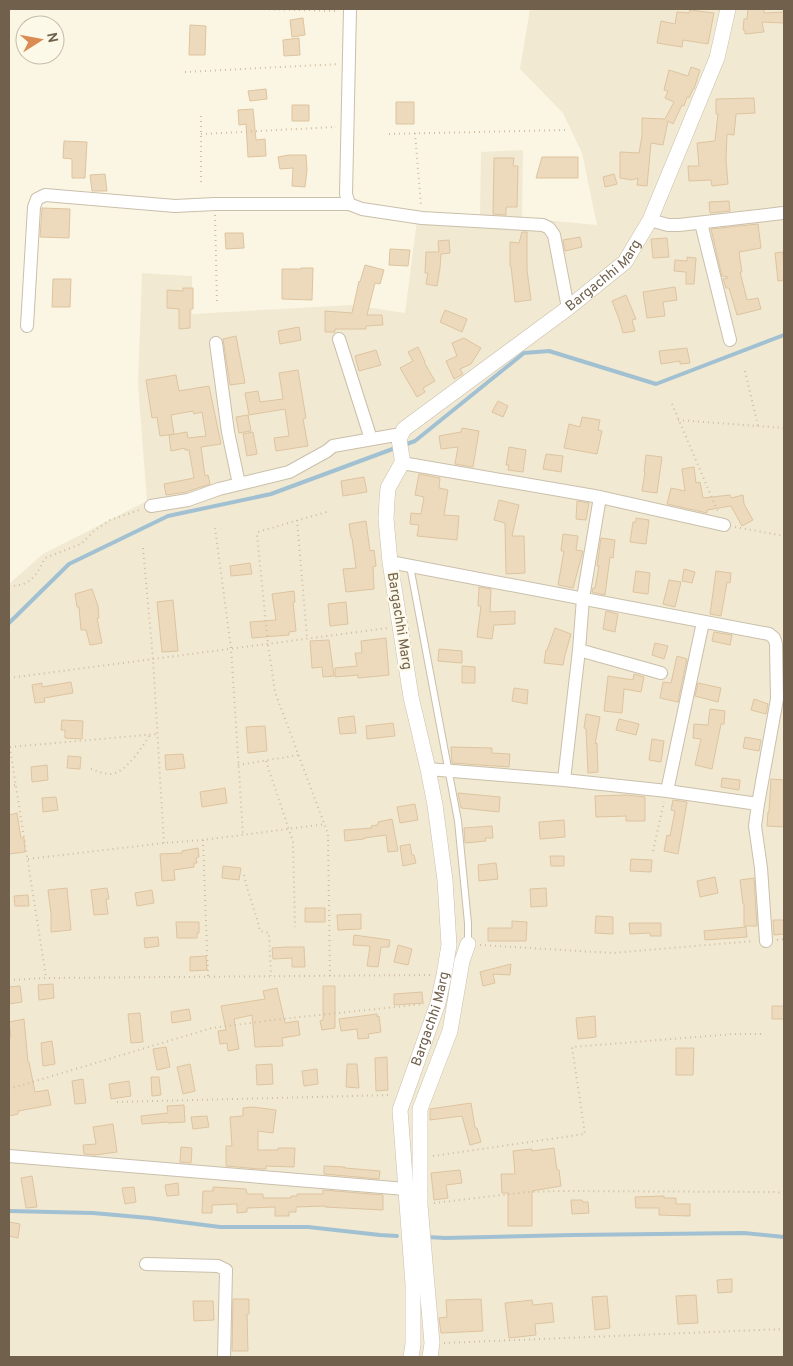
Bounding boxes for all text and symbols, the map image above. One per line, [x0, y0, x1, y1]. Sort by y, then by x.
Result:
north arrow [15, 15, 65, 65]
text: N [42, 31, 61, 44]
street label: Bargachhi Marg [562, 237, 645, 315]
street label: Bargachhi Marg [383, 571, 415, 671]
street label: Bargachhi Marg [408, 970, 453, 1068]

